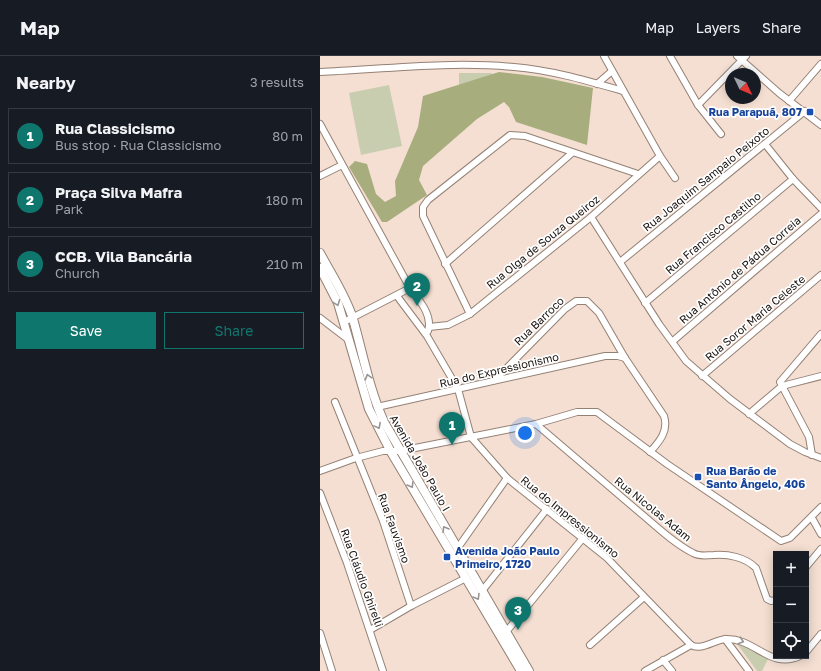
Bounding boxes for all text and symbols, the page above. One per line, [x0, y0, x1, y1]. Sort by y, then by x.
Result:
text: Map [20, 16, 60, 39]
text: Map [645, 19, 674, 36]
text: Layers [696, 19, 740, 36]
text: Share [762, 19, 801, 36]
north arrow [725, 68, 761, 104]
text: Nearby [16, 72, 76, 93]
text: 3 results [250, 74, 304, 90]
place label: Rua Parapuã, 807 [709, 105, 802, 118]
marker: Rua Parapuã, 807 [805, 107, 815, 117]
text: Rua Classicismo [55, 119, 175, 137]
street label: Rua Joaquim Sampaio Peixoto [640, 123, 772, 234]
text: 1 [27, 128, 33, 144]
text: 80 m [272, 128, 303, 144]
text: Bus stop · Rua Classicismo [55, 137, 221, 153]
text: Praça Silva Mafra [55, 183, 182, 201]
street label: Rua Francisco Castilho [662, 189, 763, 276]
text: 2 [26, 192, 34, 208]
text: 180 m [266, 192, 303, 208]
street label: Rua Olga de Souza Queiroz [484, 192, 602, 291]
text: Park [55, 201, 83, 217]
street label: Rua Antônio de Pádua Correia [676, 213, 803, 326]
text: CCB. Vila Bancária [55, 247, 192, 265]
text: 3 [26, 256, 34, 272]
text: 210 m [266, 256, 303, 272]
text: Church [55, 265, 100, 281]
street label: Rua Soror Maria Celeste [702, 272, 807, 363]
pin: 2 [404, 273, 430, 306]
street label: Rua Barroco [511, 293, 567, 348]
one-way arrow [333, 300, 341, 307]
button: Save [16, 312, 156, 349]
button: Share [164, 312, 304, 349]
street label: Rua do Expressionismo [438, 349, 560, 390]
one-way arrow [364, 374, 373, 381]
street label: Avenida João Paulo I [388, 412, 453, 513]
pin: 1 [439, 412, 465, 445]
one-way arrow [373, 422, 380, 430]
your location [515, 423, 535, 443]
place label: Rua Barão de Santo Ângelo, 406 [706, 464, 805, 490]
marker: Rua Barão de Santo Ângelo, 406 [693, 472, 703, 482]
street label: Rua do Impressionismo [519, 473, 622, 560]
street label: Rua Nicolas Adam [612, 474, 694, 544]
one-way arrow [406, 481, 413, 488]
street label: Rua Fauvismo [376, 491, 413, 565]
one-way arrow [443, 526, 450, 533]
street label: Rua Cláudio Ghirelli [339, 527, 386, 629]
place label: Avenida João Paulo Primeiro, 1720 [455, 544, 560, 570]
map controls [773, 551, 809, 659]
button: + [773, 551, 809, 587]
marker: Avenida João Paulo Primeiro, 1720 [442, 552, 452, 562]
button: − [773, 587, 809, 623]
one-way arrow [473, 593, 480, 600]
pin: 3 [505, 597, 531, 630]
button: locate [773, 623, 809, 659]
one-way arrow [738, 636, 745, 645]

